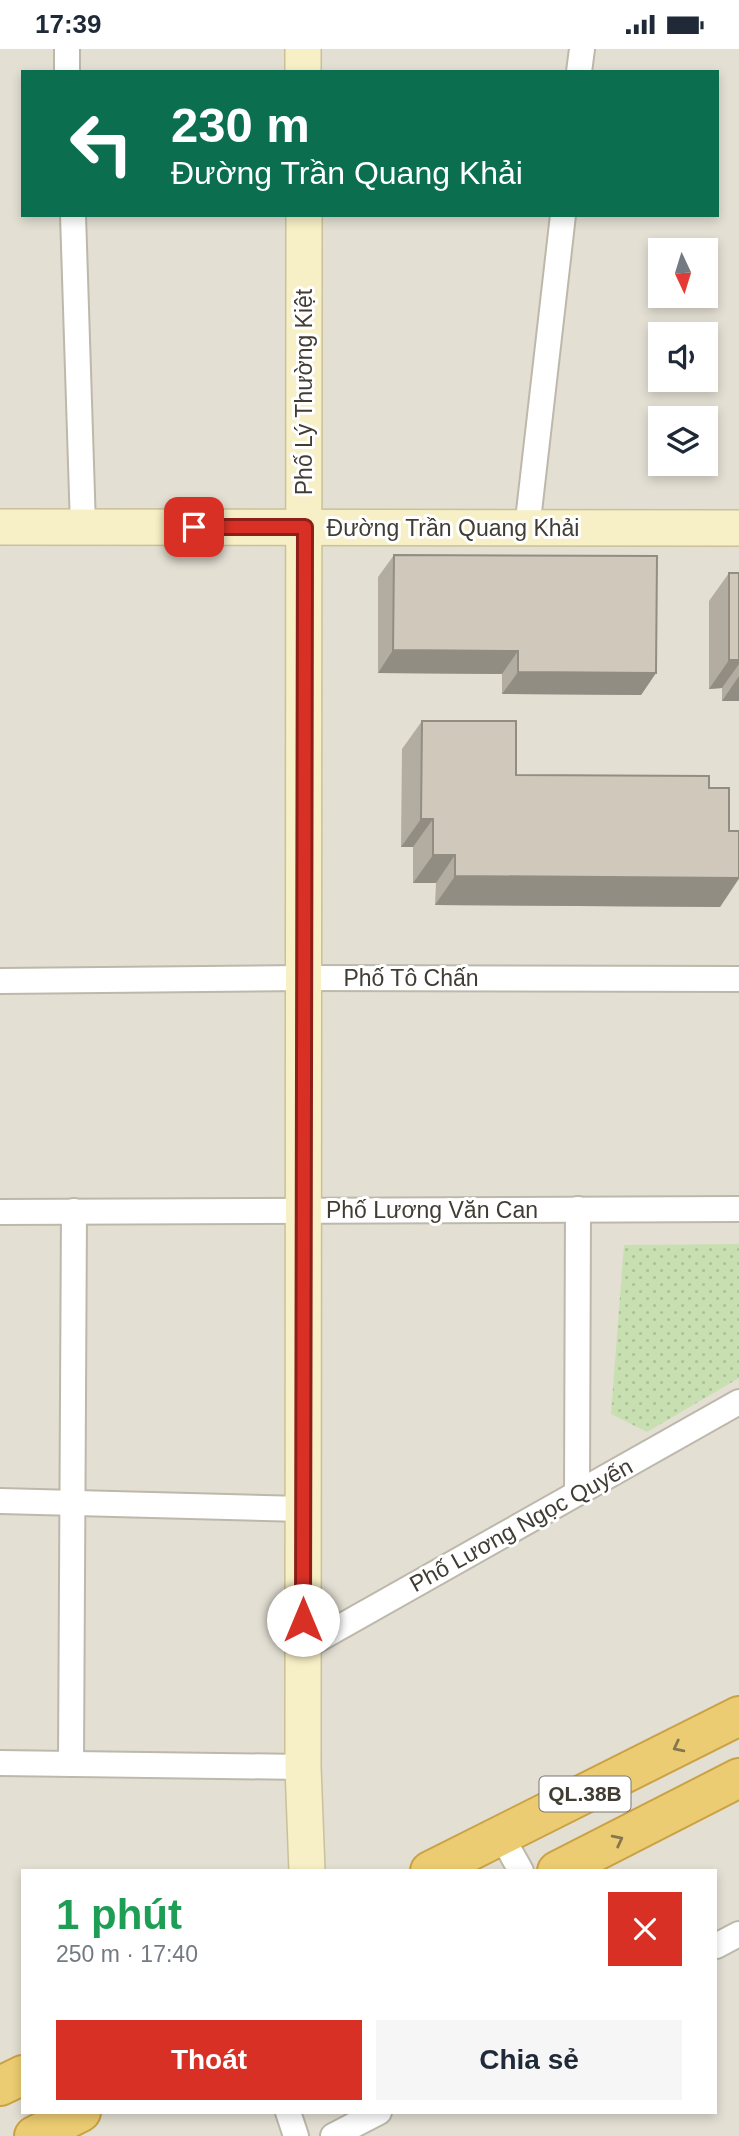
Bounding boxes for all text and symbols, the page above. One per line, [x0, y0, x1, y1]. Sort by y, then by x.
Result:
text: 17:39 [35, 9, 102, 39]
icon: left [56, 98, 147, 189]
text: 230 m [171, 98, 310, 152]
text: Đường Trần Quang Khải [171, 155, 523, 191]
north arrow [648, 238, 718, 308]
map controls [648, 238, 718, 476]
street label: Phố Lý Thường Kiệt [291, 288, 317, 495]
button: sound [648, 322, 718, 392]
button: layers [648, 406, 718, 476]
pin [164, 497, 224, 557]
icon: arrive [175, 508, 213, 546]
street label: Đường Trần Quang Khải [327, 515, 579, 541]
street label: Phố Tô Chấn [343, 965, 479, 991]
street label: Phố Lương Văn Can [326, 1197, 538, 1223]
street label: Phố Lương Ngọc Quyến [405, 1453, 637, 1597]
position arrow [266, 1583, 340, 1657]
one-way arrow [673, 1738, 685, 1752]
road number: QL.38B [540, 1777, 630, 1811]
one-way arrow [611, 1834, 623, 1848]
text: 1 phút [56, 1891, 182, 1938]
button: close [608, 1892, 682, 1966]
text: 250 m · 17:40 [56, 1941, 198, 1967]
button: Thoát [56, 2020, 362, 2100]
button: Chia sẻ [376, 2020, 682, 2100]

